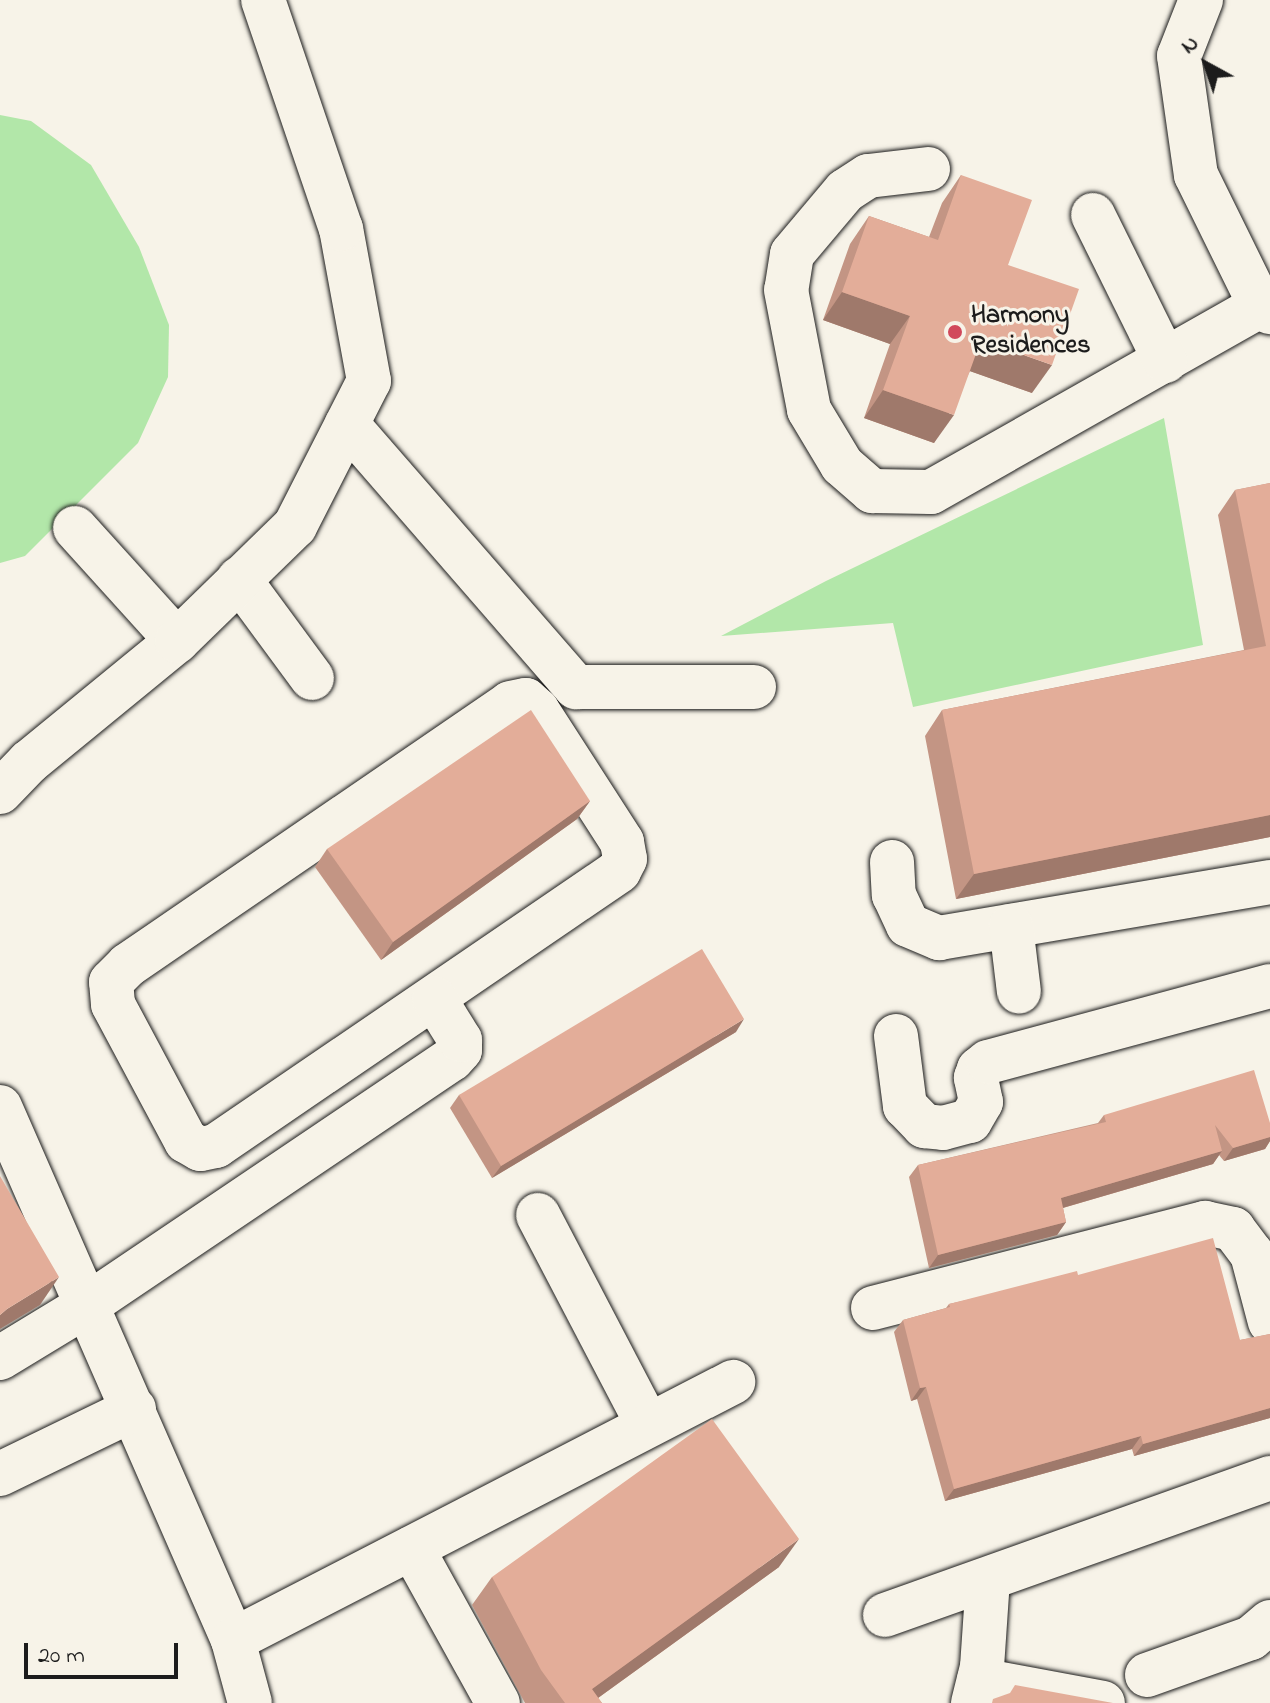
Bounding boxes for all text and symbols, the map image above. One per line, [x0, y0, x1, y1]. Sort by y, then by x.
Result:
north arrow [1166, 24, 1246, 104]
text: N [1175, 29, 1207, 63]
place label: Harmony Residences [971, 301, 1090, 362]
marker: Harmony Residences [946, 323, 964, 341]
scale bar [28, 1627, 182, 1677]
text: 20 m [38, 1639, 85, 1674]

